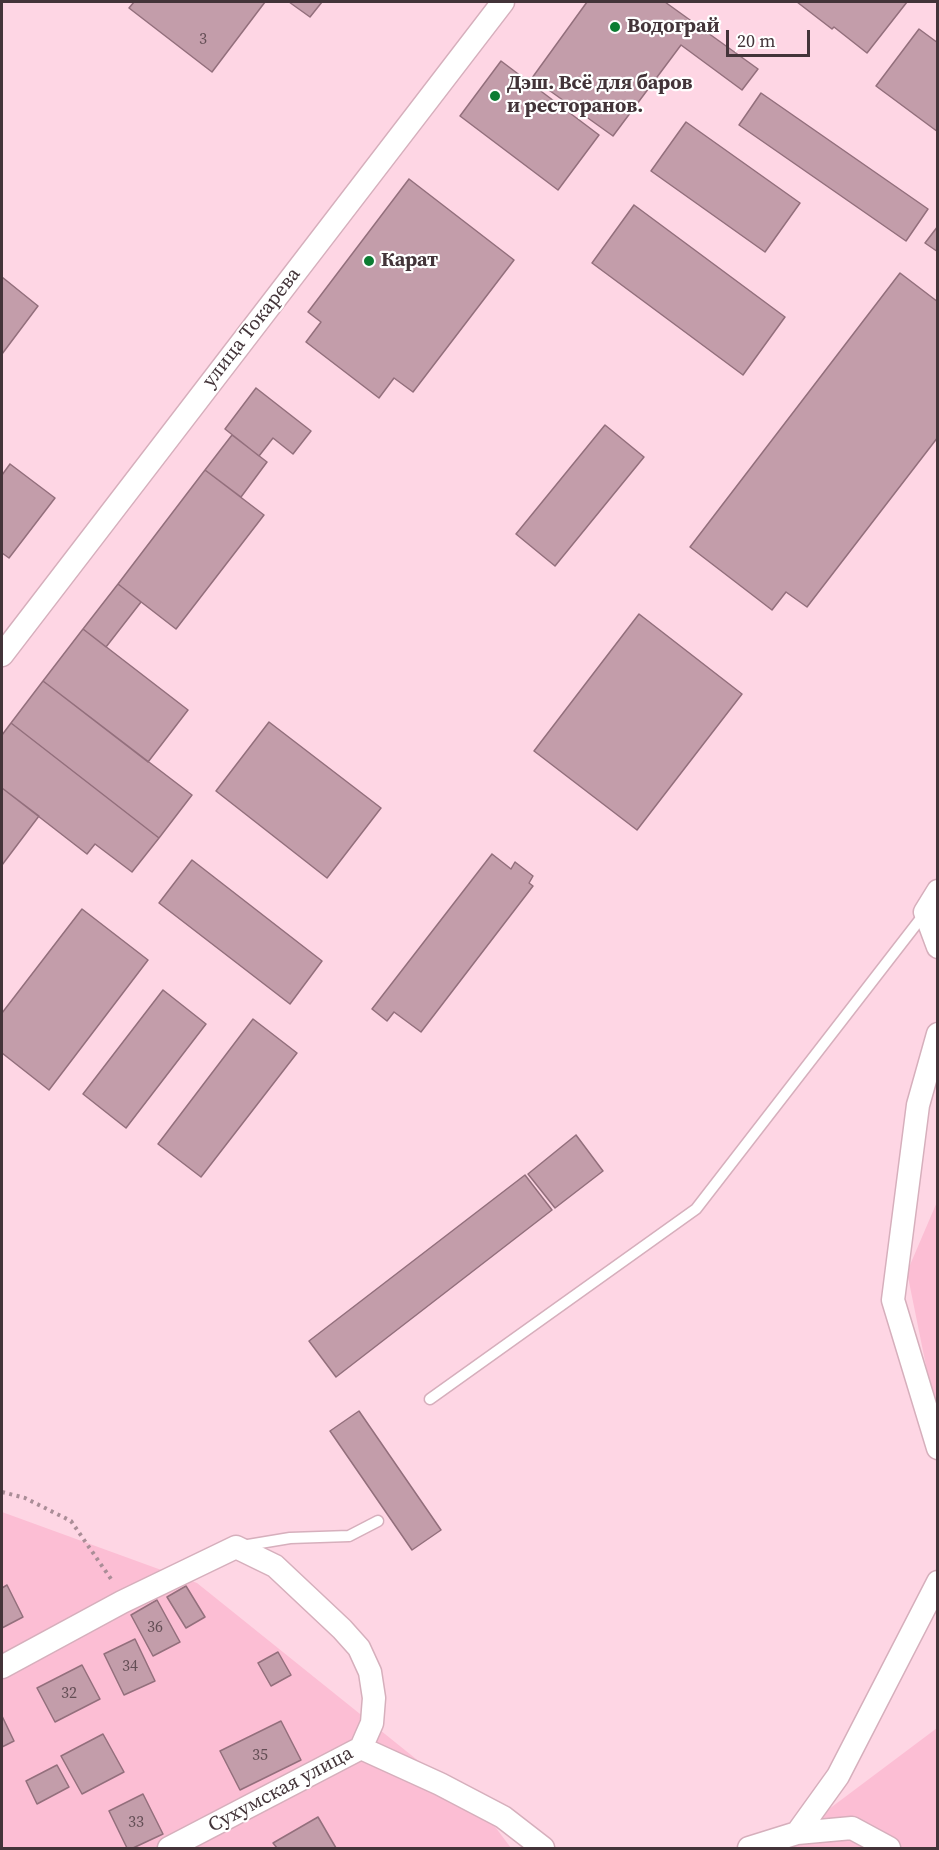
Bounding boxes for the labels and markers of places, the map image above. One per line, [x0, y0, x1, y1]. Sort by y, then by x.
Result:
place label: Водограй [627, 15, 720, 39]
marker: Водограй [608, 20, 622, 34]
place label: Дэш. Всё для баров и ресторанов. [507, 72, 693, 119]
marker: Дэш. Всё для баров и ресторанов. [488, 89, 502, 103]
place label: Карат [381, 249, 438, 273]
marker: Карат [362, 254, 376, 268]

